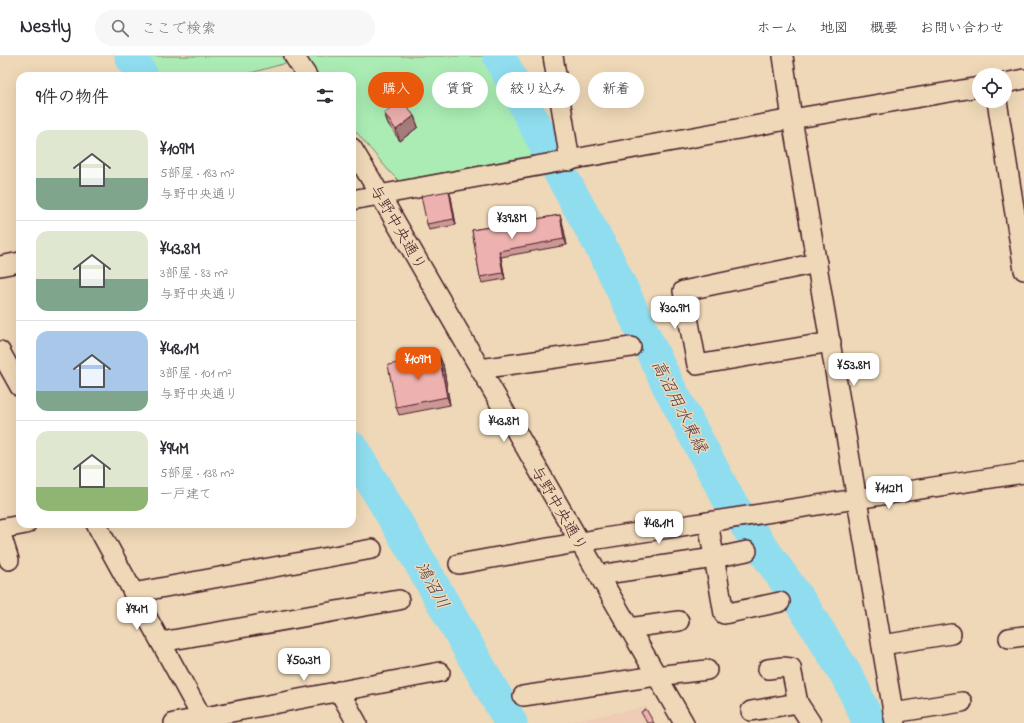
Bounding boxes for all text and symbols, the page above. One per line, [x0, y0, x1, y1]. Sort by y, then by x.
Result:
search box [95, 10, 375, 46]
text: Nestly [20, 14, 71, 41]
icon: search [109, 17, 131, 39]
text: ここで検索 [141, 18, 216, 40]
text: ホーム [757, 18, 798, 39]
text: 地図 [820, 18, 848, 39]
text: 概要 [870, 18, 898, 39]
text: お問い合わせ [920, 18, 1004, 39]
map controls [972, 68, 1012, 108]
button: locate [972, 68, 1012, 108]
chip: 購入 [368, 72, 424, 108]
chip: 賃貸 [432, 72, 488, 108]
chip: 絞り込み [496, 72, 580, 108]
chip: 新着 [588, 72, 644, 108]
text: 9件の物件 [36, 85, 109, 110]
icon: filters [314, 85, 336, 107]
text: ¥109M [160, 137, 195, 162]
icon: home [68, 146, 116, 194]
text: 5部屋 · 183 m² [160, 164, 234, 183]
street label: 与野中央通り [363, 180, 432, 276]
text: 与野中央通り [160, 185, 238, 204]
pin: ¥39.8M [479, 206, 545, 240]
text: ¥39.8M [497, 209, 527, 228]
text: ¥43.8M [160, 237, 201, 262]
icon: home [68, 247, 116, 295]
text: 3部屋 · 83 m² [160, 264, 228, 283]
text: 与野中央通り [160, 285, 238, 304]
pin: ¥30.9M [642, 296, 708, 330]
text: ¥30.9M [660, 299, 690, 318]
text: ¥48.1M [160, 337, 199, 362]
icon: home [68, 347, 116, 395]
pin: ¥109M [390, 347, 446, 381]
text: ¥109M [405, 350, 431, 369]
pin: ¥53.8M [821, 353, 887, 387]
water label: 高沼用水東縁 [644, 356, 714, 460]
text: ¥53.8M [837, 356, 871, 375]
text: 3部屋 · 101 m² [160, 364, 232, 383]
text: 与野中央通り [160, 385, 238, 404]
pin: ¥43.8M [471, 409, 537, 443]
text: ¥43.8M [488, 412, 520, 431]
text: ¥94M [160, 437, 189, 462]
icon: home [68, 447, 116, 495]
street label: 与野中央通り [524, 461, 593, 557]
text: 5部屋 · 138 m² [160, 464, 234, 483]
pin: ¥112M [861, 476, 917, 510]
text: ¥112M [875, 479, 903, 498]
text: 一戸建て [160, 485, 212, 504]
pin: ¥48.1M [626, 511, 692, 545]
text: ¥48.1M [644, 514, 674, 533]
water label: 鴻沼川 [408, 557, 455, 614]
pin: ¥94M [113, 597, 161, 631]
text: ¥94M [126, 600, 148, 619]
pin: ¥50.3M [271, 648, 337, 682]
text: ¥50.3M [287, 651, 321, 670]

